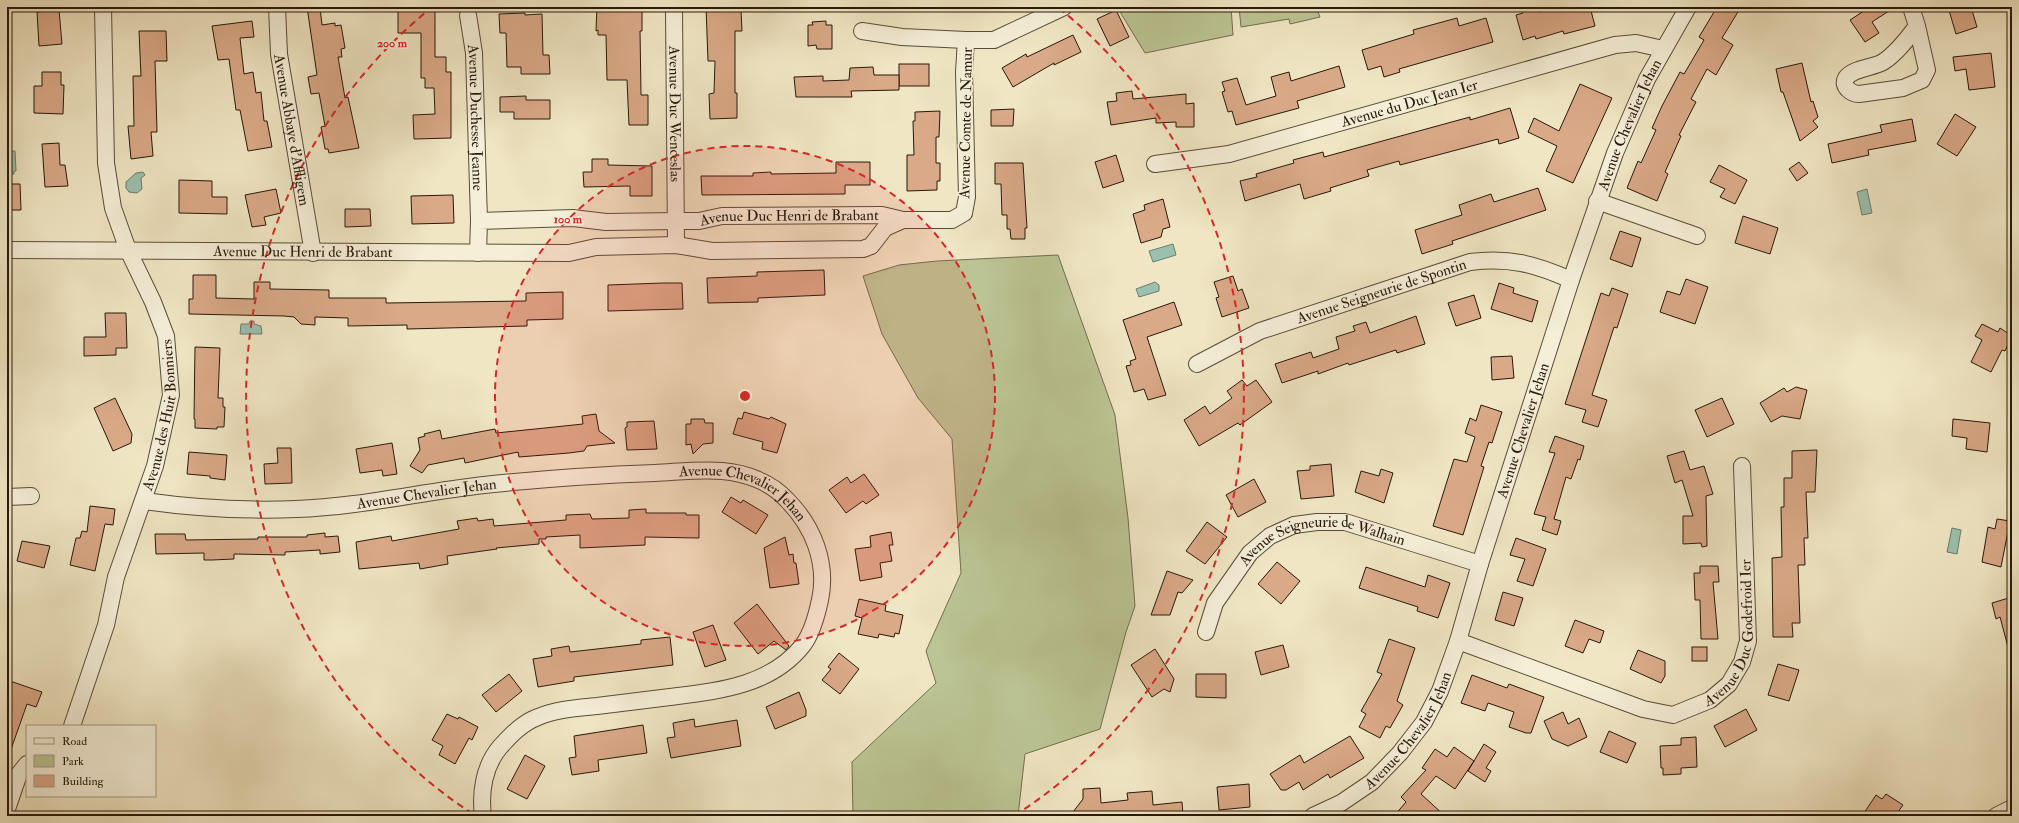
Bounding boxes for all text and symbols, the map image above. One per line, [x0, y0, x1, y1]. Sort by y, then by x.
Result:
text: 200 m [377, 36, 408, 51]
street label: Avenue Duchesse Jeanne [463, 42, 488, 191]
street label: Avenue Duc Wenceslas [665, 45, 685, 182]
street label: Avenue Comte de Namur [955, 47, 977, 200]
street label: Avenue Abbaye d'Affligem [269, 52, 314, 208]
street label: Avenue Chevalier Jehan [1593, 56, 1666, 194]
street label: Avenue du Duc Jean Ier [1338, 75, 1480, 132]
street label: Avenue Duc Henri de Brabant [697, 206, 879, 230]
text: 100 m [554, 212, 583, 227]
street label: Avenue Duc Henri de Brabant [212, 242, 393, 262]
street label: Avenue Seigneurie de Spontin [1293, 254, 1469, 328]
street label: Avenue des Huit Bonniers [137, 338, 181, 494]
street label: Avenue Chevalier Jehan [1492, 360, 1553, 502]
centre of rings [738, 389, 752, 403]
street label: Avenue Chevalier Jehan [677, 461, 811, 525]
street label: Avenue Chevalier Jehan [355, 474, 498, 513]
street label: Avenue Seigneurie de Walhain [1234, 513, 1408, 570]
street label: Avenue Duc Godefroid Ier [1701, 559, 1758, 711]
street label: Avenue Chevalier Jehan [1360, 669, 1456, 794]
legend [26, 725, 156, 797]
text: Road [62, 734, 87, 749]
text: Park [62, 754, 84, 769]
text: Building [62, 774, 105, 789]

